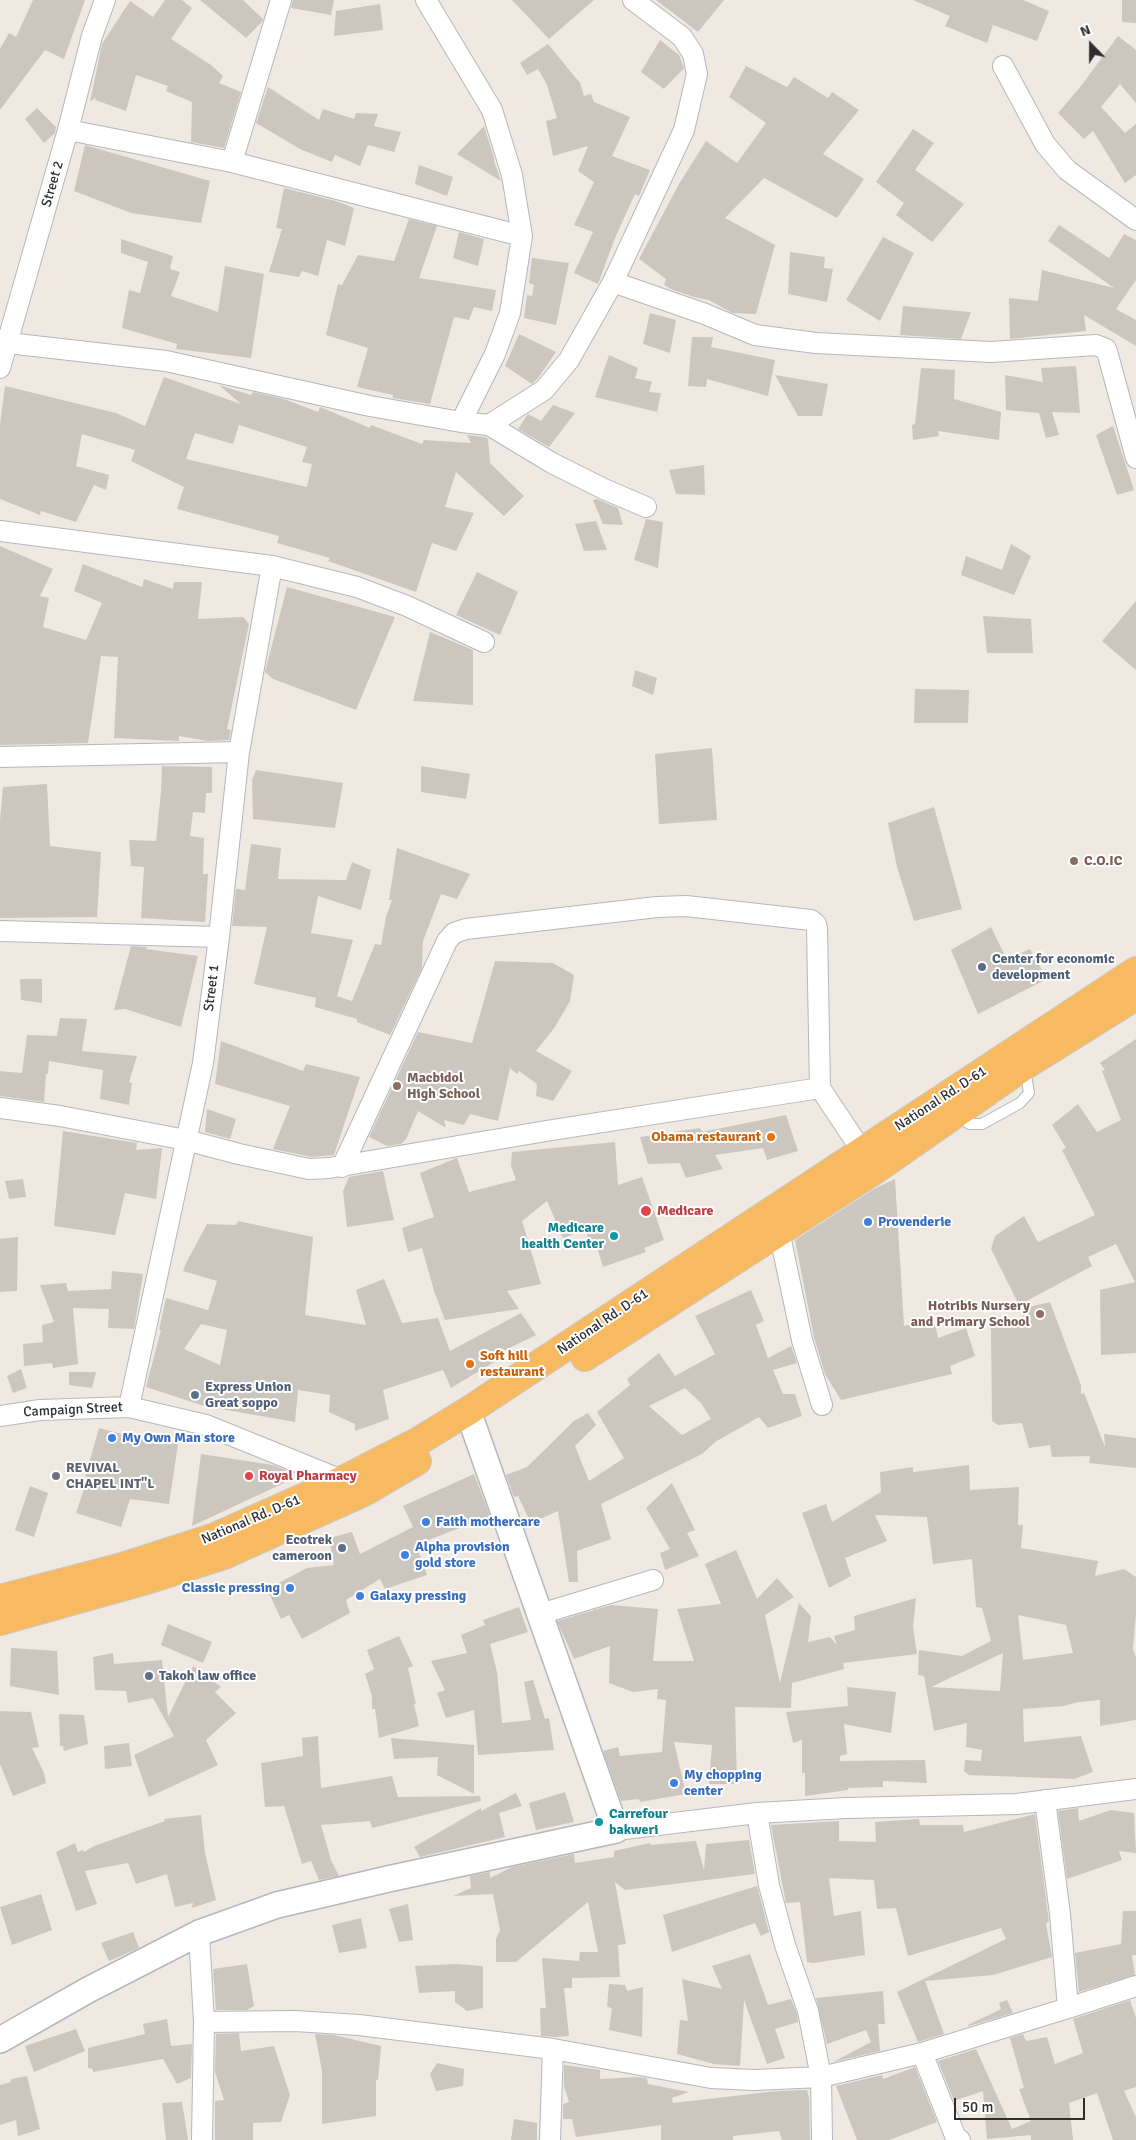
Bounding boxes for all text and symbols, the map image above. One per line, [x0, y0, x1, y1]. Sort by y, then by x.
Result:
north arrow [1066, 20, 1116, 70]
text: N [1077, 21, 1093, 40]
street label: Street 2 [38, 159, 68, 209]
place label: C.O.IC [1084, 853, 1122, 869]
marker: C.O.IC [1068, 855, 1080, 867]
place label: Center for economic development [992, 951, 1115, 984]
marker: Center for economic development [976, 961, 988, 973]
street label: Street 1 [201, 964, 223, 1012]
street label: National Rd. D-61 [892, 1063, 990, 1135]
place label: Macbidol High School [407, 1070, 480, 1102]
marker: Macbidol High School [391, 1080, 403, 1092]
place label: Obama restaurant [651, 1129, 761, 1145]
marker: Obama restaurant [765, 1131, 777, 1143]
place label: Medicare [657, 1203, 713, 1219]
marker: Medicare [639, 1204, 653, 1218]
place label: Provenderie [878, 1214, 951, 1230]
marker: Provenderie [862, 1216, 874, 1228]
place label: Medicare health Center [521, 1220, 604, 1252]
marker: Medicare health Center [608, 1230, 620, 1242]
street label: National Rd. D-61 [554, 1285, 652, 1359]
place label: Hotribis Nursery and Primary School [911, 1298, 1030, 1330]
marker: Hotribis Nursery and Primary School [1034, 1308, 1046, 1320]
place label: Soft hill restaurant [480, 1348, 544, 1380]
marker: Soft hill restaurant [464, 1358, 476, 1370]
place label: Express Union Great soppo [205, 1379, 291, 1411]
marker: Express Union Great soppo [189, 1389, 201, 1401]
street label: Campaign Street [23, 1399, 123, 1421]
place label: My Own Man store [122, 1430, 235, 1446]
marker: My Own Man store [106, 1432, 118, 1444]
place label: REVIVAL CHAPEL INT"L [66, 1460, 155, 1492]
place label: Royal Pharmacy [259, 1468, 357, 1484]
marker: REVIVAL CHAPEL INT"L [50, 1470, 62, 1482]
marker: Royal Pharmacy [243, 1470, 255, 1482]
street label: National Rd. D-61 [199, 1492, 303, 1548]
place label: Faith mothercare [436, 1514, 540, 1530]
marker: Faith mothercare [420, 1516, 432, 1528]
place label: Ecotrek cameroon [272, 1532, 332, 1564]
place label: Alpha provision gold store [415, 1539, 510, 1571]
marker: Ecotrek cameroon [336, 1542, 348, 1554]
marker: Alpha provision gold store [399, 1549, 411, 1561]
place label: Classic pressing [182, 1580, 280, 1596]
marker: Classic pressing [284, 1582, 296, 1594]
place label: Galaxy pressing [370, 1588, 466, 1604]
marker: Galaxy pressing [354, 1590, 366, 1602]
place label: Takoh law office [159, 1668, 256, 1684]
marker: Takoh law office [143, 1670, 155, 1682]
place label: My chopping center [684, 1767, 762, 1800]
marker: My chopping center [668, 1777, 680, 1789]
place label: Carrefour bakweri [609, 1806, 668, 1838]
marker: Carrefour bakweri [593, 1816, 605, 1828]
scale bar [956, 2088, 1087, 2120]
text: 50 m [962, 2098, 993, 2116]

